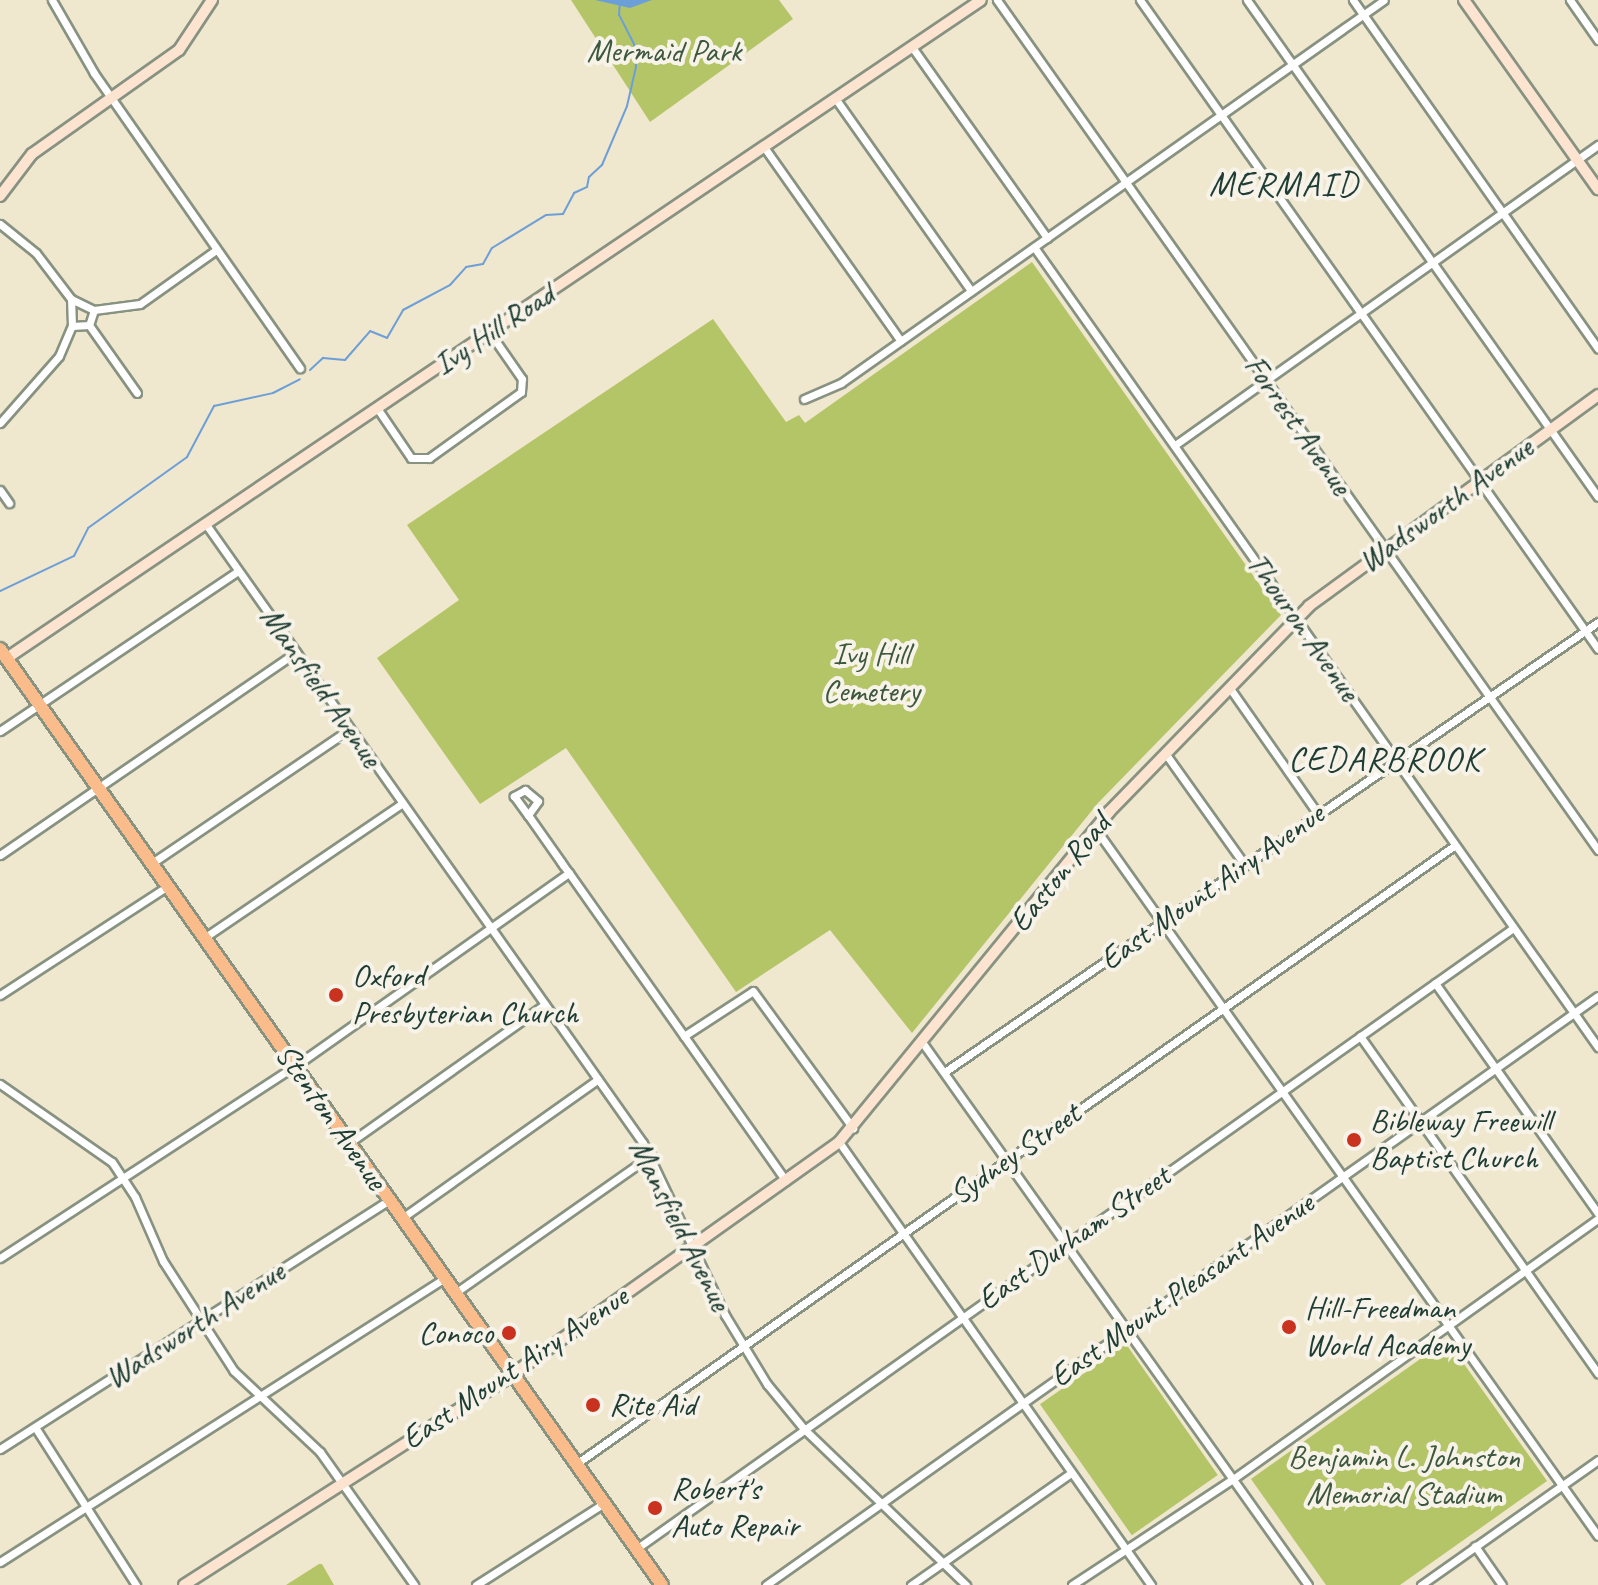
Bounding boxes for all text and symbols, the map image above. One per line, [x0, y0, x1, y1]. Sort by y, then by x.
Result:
park label: Mermaid Park [587, 32, 741, 70]
district label: MERMAID [1210, 164, 1358, 204]
street label: Ivy Hill Road [426, 276, 562, 384]
street label: Forrest Avenue [1236, 348, 1360, 502]
street label: Wadsworth Avenue [1351, 429, 1541, 581]
street label: Thouron Avenue [1238, 546, 1368, 708]
street label: Mansfield Avenue [252, 600, 390, 774]
park label: Ivy Hill Cemetery [822, 636, 920, 711]
district label: CEDARBROOK [1289, 739, 1481, 779]
street label: East Mount Airy Avenue [1093, 795, 1331, 979]
street label: Easton Road [1001, 807, 1119, 939]
place label: Oxford Presbyterian Church [352, 958, 579, 1033]
marker: Oxford Presbyterian Church [327, 986, 345, 1004]
street label: Stenton Avenue [267, 1037, 395, 1197]
street label: Sydney Street [942, 1095, 1088, 1213]
place label: Bibleway Freewill Baptist Church [1370, 1103, 1551, 1178]
marker: Bibleway Freewill Baptist Church [1345, 1131, 1363, 1149]
street label: Mansfield Avenue [621, 1133, 739, 1317]
street label: East Durham Street [971, 1158, 1177, 1318]
street label: East Mount Pleasant Avenue [1043, 1184, 1321, 1396]
street label: Wadsworth Avenue [98, 1253, 292, 1397]
street label: East Mount Airy Avenue [394, 1278, 636, 1458]
place label: Hill-Freedman World Academy [1305, 1290, 1470, 1365]
place label: Conoco [418, 1314, 493, 1352]
marker: Hill-Freedman World Academy [1280, 1318, 1298, 1336]
marker: Conoco [500, 1324, 518, 1342]
place label: Rite Aid [609, 1386, 696, 1424]
marker: Rite Aid [584, 1396, 602, 1414]
park label: Benjamin L. Johnston Memorial Stadium [1288, 1439, 1520, 1514]
place label: Robert's Auto Repair [671, 1471, 798, 1546]
marker: Robert's Auto Repair [646, 1499, 664, 1517]

